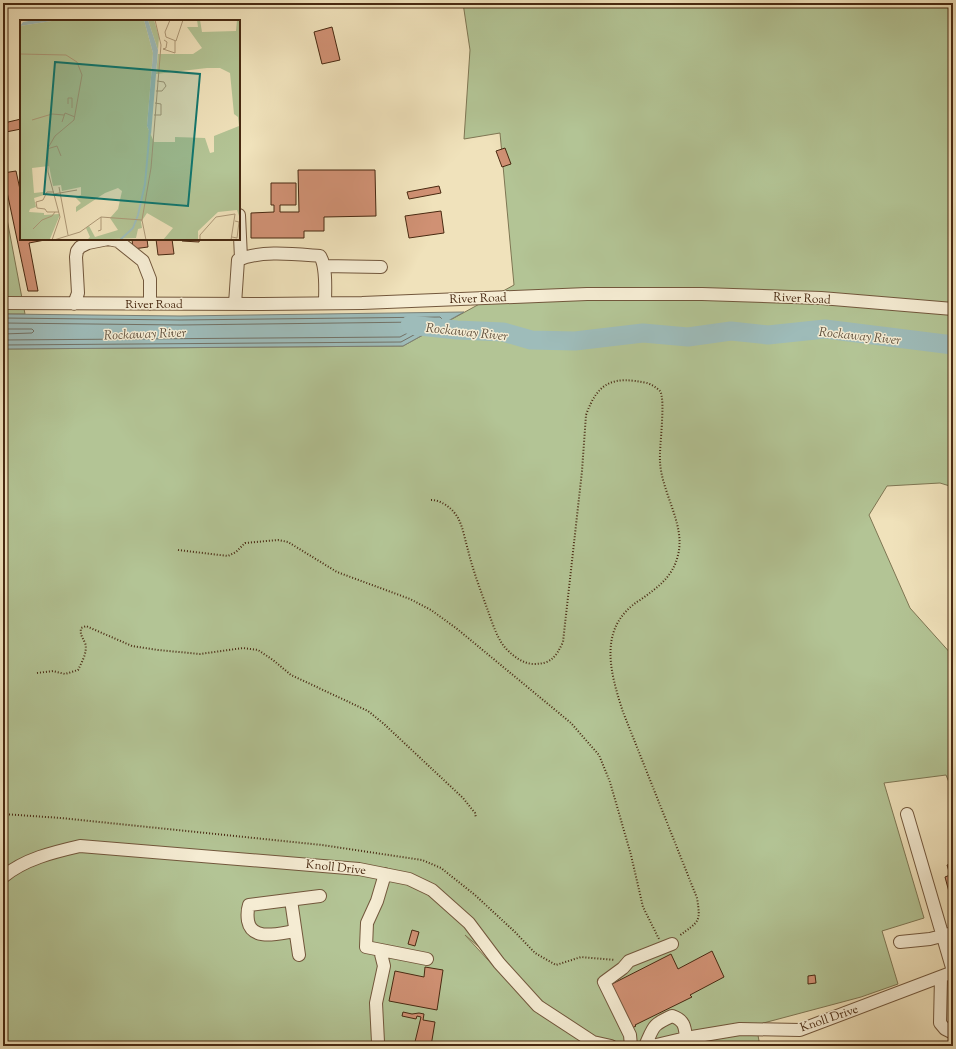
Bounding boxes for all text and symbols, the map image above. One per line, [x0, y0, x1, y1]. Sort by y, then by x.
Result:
inset map [20, 20, 240, 240]
street label: River Road [449, 289, 507, 309]
street label: River Road [773, 289, 831, 310]
street label: River Road [125, 296, 183, 314]
water label: Rockaway River [425, 320, 509, 346]
water label: Rockaway River [818, 324, 902, 350]
water label: Rockaway River [104, 325, 187, 345]
street label: Knoll Drive [305, 856, 367, 880]
street label: Knoll Drive [798, 1000, 861, 1037]

